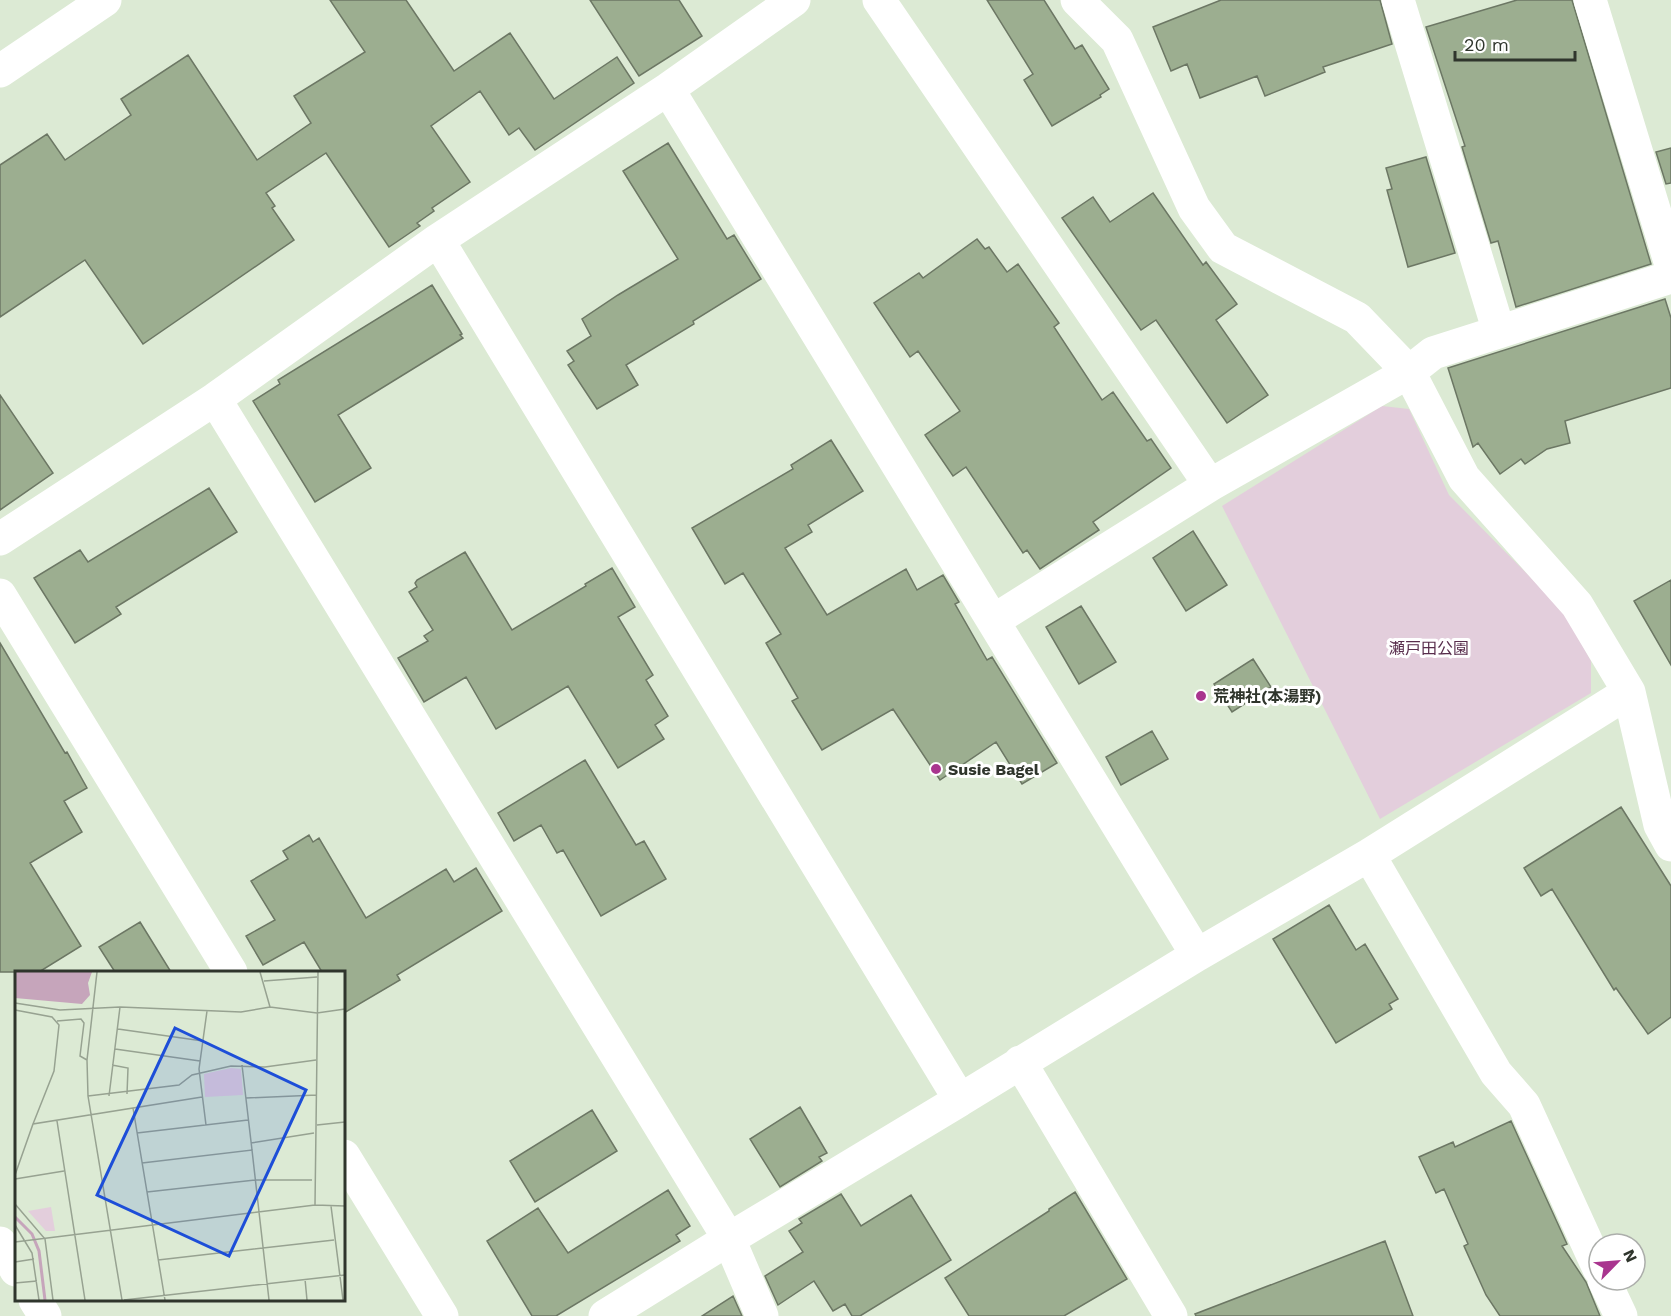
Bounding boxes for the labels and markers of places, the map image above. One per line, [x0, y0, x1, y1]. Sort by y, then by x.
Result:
place label: 荒神社(本湯野) [1213, 687, 1322, 706]
marker: 荒神社(本湯野) [1194, 689, 1208, 703]
place label: Susie Bagel [948, 760, 1040, 779]
marker: Susie Bagel [929, 762, 943, 776]

